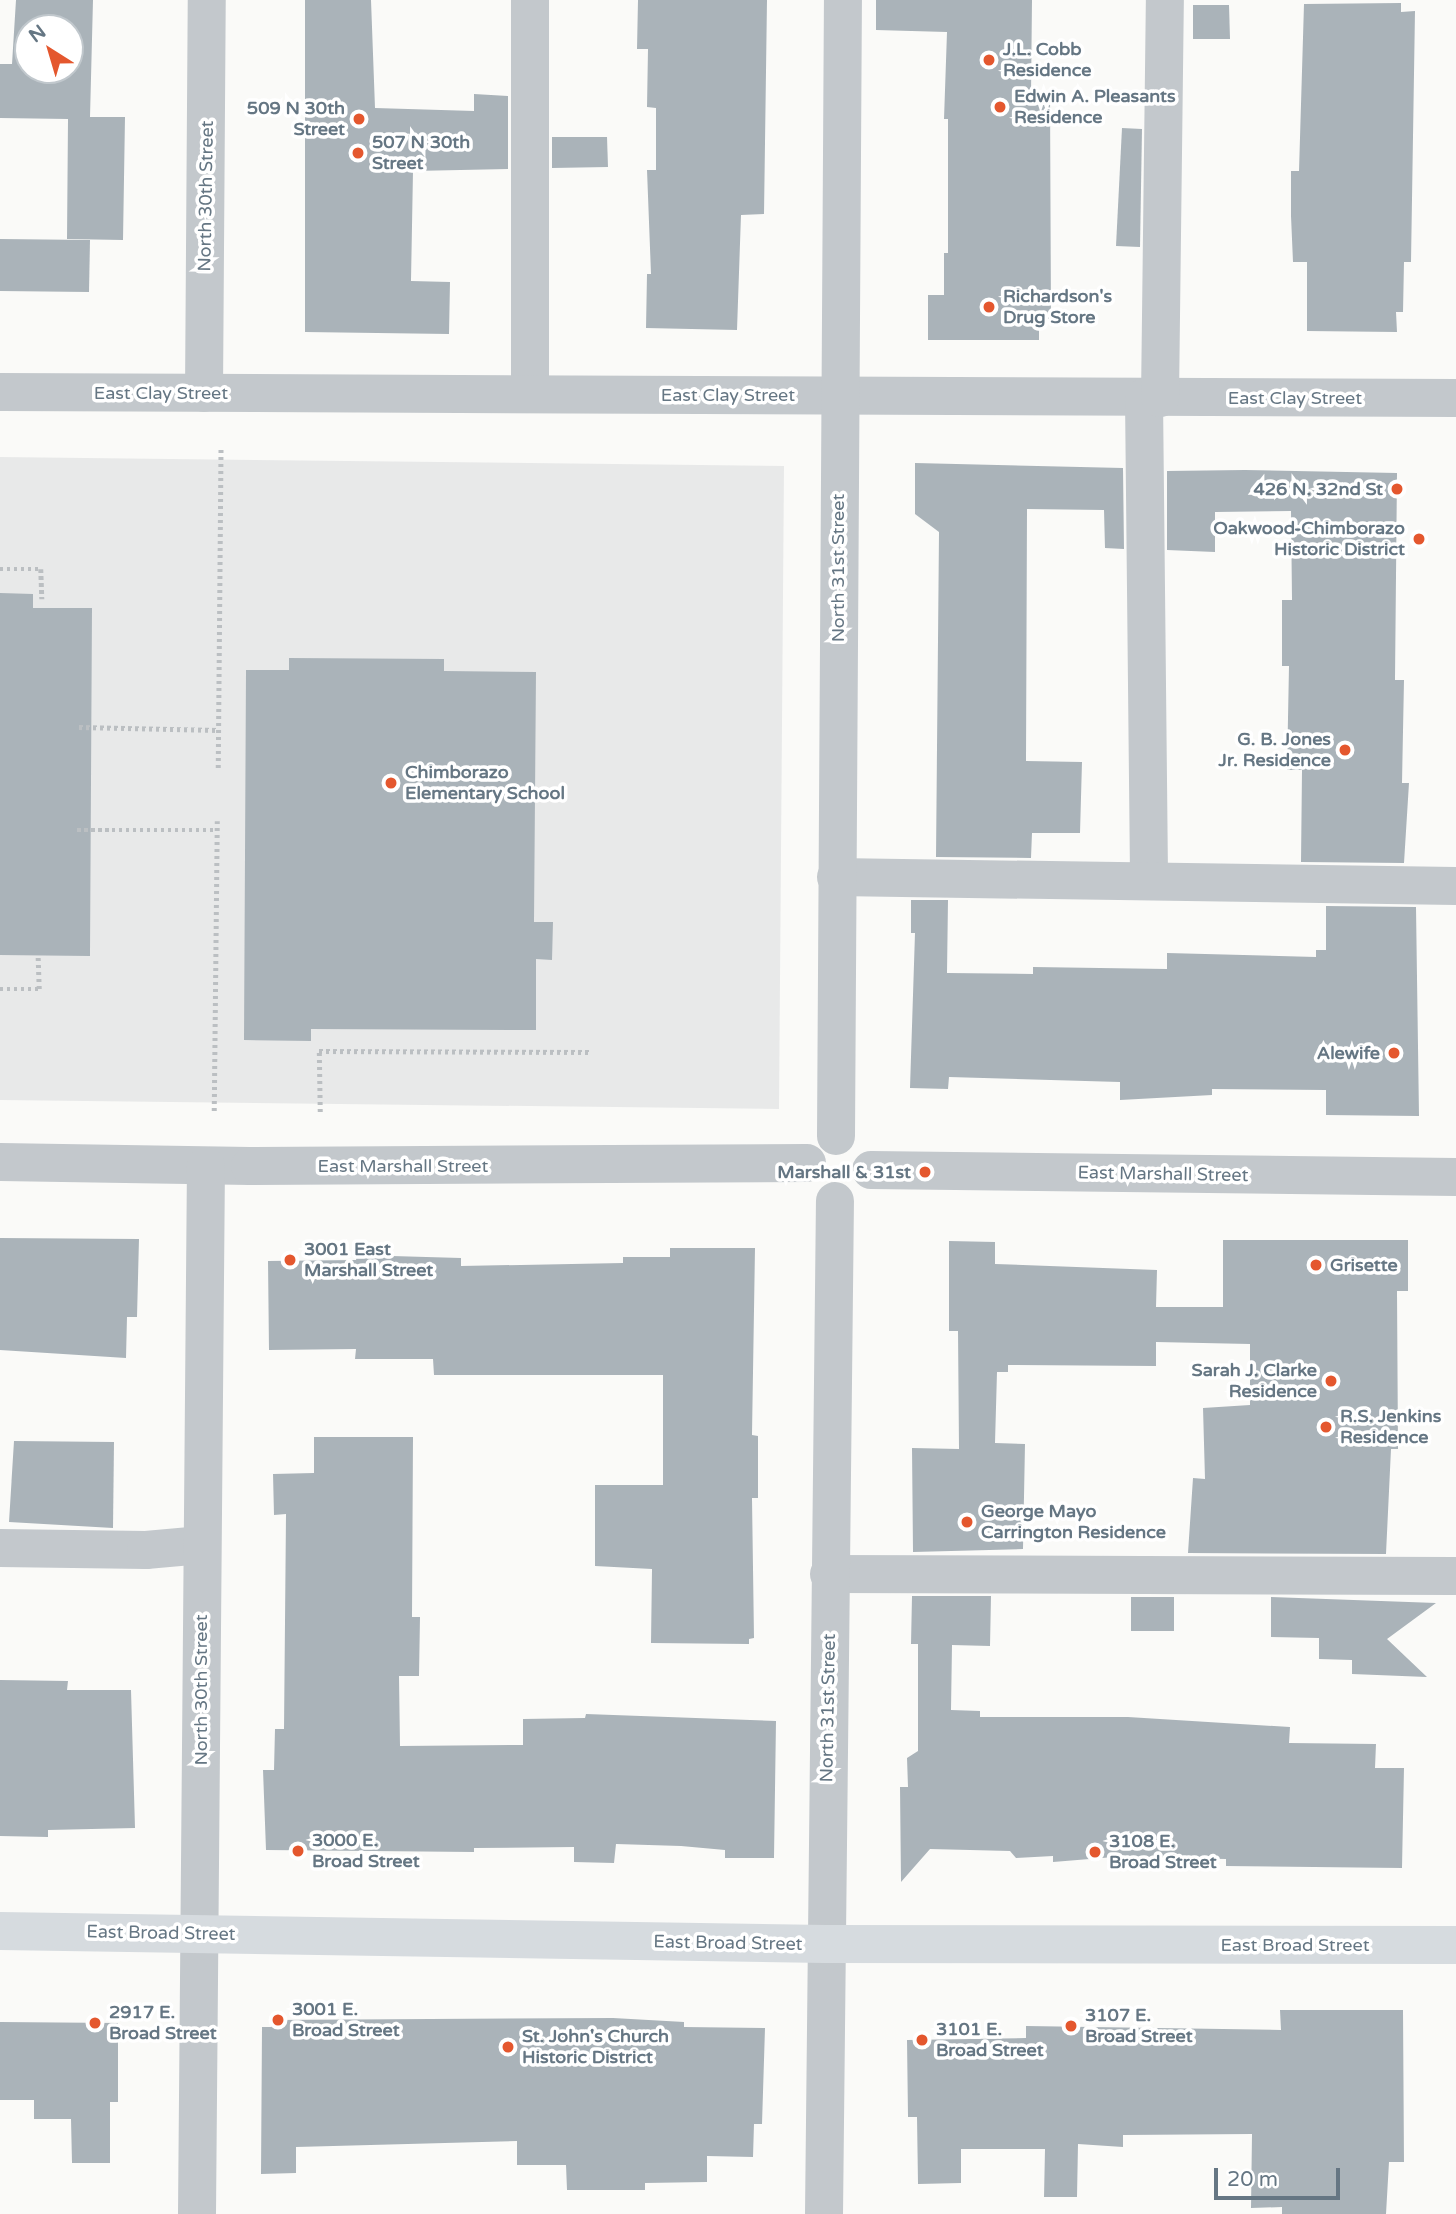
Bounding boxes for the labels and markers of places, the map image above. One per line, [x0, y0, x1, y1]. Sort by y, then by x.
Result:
place label: J.L. Cobb Residence [1003, 39, 1091, 82]
marker: J.L. Cobb Residence [981, 52, 997, 68]
place label: Edwin A. Pleasants Residence [1014, 86, 1176, 128]
place label: 509 N 30th Street [247, 98, 345, 140]
marker: Edwin A. Pleasants Residence [992, 99, 1008, 115]
marker: 509 N 30th Street [351, 111, 367, 127]
place label: 507 N 30th Street [372, 132, 470, 174]
marker: 507 N 30th Street [350, 145, 366, 161]
place label: Richardson's Drug Store [1003, 286, 1112, 328]
marker: Richardson's Drug Store [981, 299, 997, 315]
place label: 426 N. 32nd St [1253, 478, 1383, 500]
marker: 426 N. 32nd St [1389, 481, 1405, 497]
place label: Oakwood-Chimborazo Historic District [1213, 518, 1405, 560]
marker: Oakwood-Chimborazo Historic District [1411, 531, 1427, 547]
place label: G. B. Jones Jr. Residence [1219, 729, 1331, 772]
marker: G. B. Jones Jr. Residence [1337, 742, 1353, 758]
place label: Chimborazo Elementary School [405, 762, 565, 804]
marker: Chimborazo Elementary School [383, 775, 399, 791]
place label: Alewife [1317, 1042, 1380, 1064]
marker: Alewife [1386, 1045, 1402, 1061]
place label: Marshall & 31st [777, 1161, 911, 1183]
marker: Marshall & 31st [917, 1164, 933, 1180]
place label: 3001 East Marshall Street [304, 1239, 433, 1282]
marker: 3001 East Marshall Street [282, 1252, 298, 1268]
place label: Grisette [1330, 1254, 1398, 1276]
marker: Grisette [1308, 1257, 1324, 1273]
place label: Sarah J. Clarke Residence [1192, 1360, 1317, 1402]
marker: Sarah J. Clarke Residence [1323, 1373, 1339, 1389]
place label: R.S. Jenkins Residence [1340, 1406, 1441, 1448]
marker: R.S. Jenkins Residence [1318, 1419, 1334, 1435]
place label: George Mayo Carrington Residence [981, 1501, 1166, 1544]
marker: George Mayo Carrington Residence [959, 1514, 975, 1530]
place label: 3000 E. Broad Street [312, 1830, 420, 1872]
place label: 3108 E. Broad Street [1109, 1831, 1217, 1874]
marker: 3000 E. Broad Street [290, 1843, 306, 1859]
marker: 3108 E. Broad Street [1087, 1844, 1103, 1860]
place label: 3001 E. Broad Street [292, 1999, 400, 2042]
place label: 2917 E. Broad Street [109, 2002, 217, 2044]
place label: 3107 E. Broad Street [1085, 2005, 1193, 2048]
marker: 3001 E. Broad Street [270, 2012, 286, 2028]
marker: 2917 E. Broad Street [87, 2015, 103, 2031]
marker: 3107 E. Broad Street [1063, 2018, 1079, 2034]
place label: 3101 E. Broad Street [936, 2019, 1044, 2062]
place label: St. John's Church Historic District [522, 2026, 669, 2068]
marker: 3101 E. Broad Street [914, 2032, 930, 2048]
marker: St. John's Church Historic District [500, 2039, 516, 2055]

